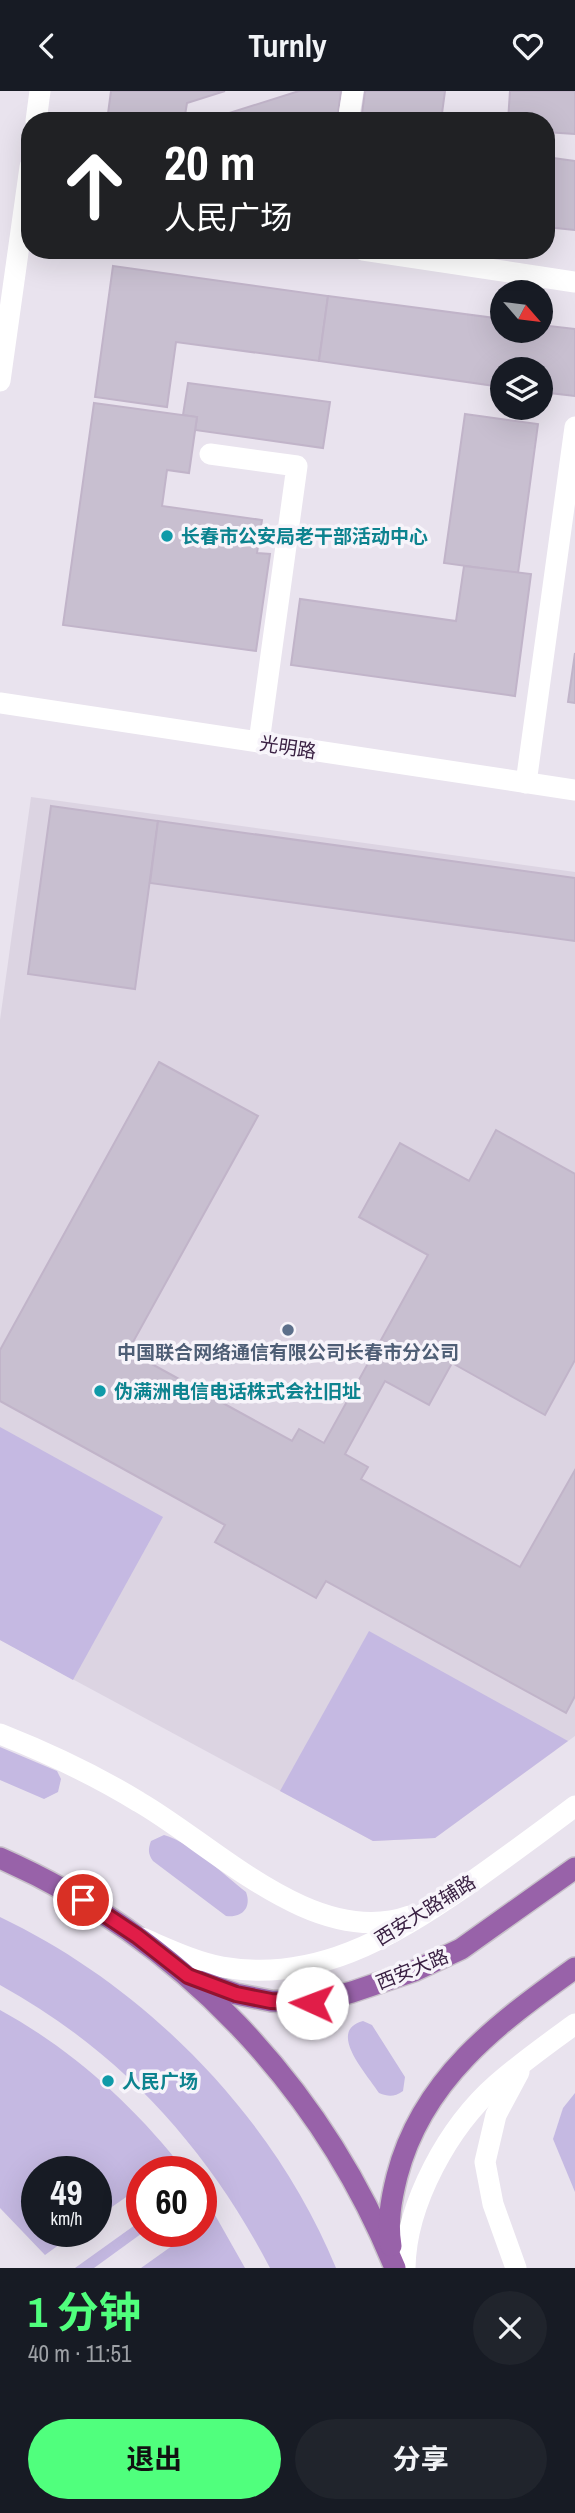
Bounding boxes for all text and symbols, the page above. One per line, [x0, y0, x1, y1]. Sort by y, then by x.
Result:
text: Turnly [248, 24, 327, 67]
icon: back [28, 27, 66, 65]
icon: heart [509, 27, 547, 65]
text: 20 m [164, 129, 256, 195]
icon: ahead [49, 140, 140, 231]
text: 人民广场 [164, 196, 292, 239]
north arrow [490, 280, 553, 343]
map controls [490, 280, 553, 420]
button: layers [490, 357, 553, 420]
place label: 长春市公安局老干部活动中心 [181, 523, 428, 549]
marker: 长春市公安局老干部活动中心 [159, 528, 175, 544]
street label: 光明路 [258, 730, 318, 764]
marker: 中国联合网络通信有限公司长春市分公司 [280, 1322, 296, 1338]
place label: 中国联合网络通信有限公司长春市分公司 [117, 1339, 459, 1365]
place label: 伪满洲电信电话株式会社旧址 [114, 1378, 361, 1404]
marker: 伪满洲电信电话株式会社旧址 [92, 1383, 108, 1399]
street label: 西安大路辅路 [370, 1869, 480, 1951]
pin [53, 1870, 113, 1930]
icon: arrive [64, 1881, 102, 1919]
street label: 西安大路 [372, 1943, 452, 1995]
position arrow [275, 1966, 349, 2040]
place label: 人民广场 [122, 2068, 198, 2094]
marker: 人民广场 [100, 2073, 116, 2089]
speed limit sign: 60 [126, 2156, 217, 2247]
text: 49 [51, 2169, 82, 2216]
text: km/h [51, 2206, 83, 2231]
text: 1 分钟 [28, 2284, 141, 2340]
button: close [473, 2291, 547, 2365]
text: 40 m · 11:51 [28, 2338, 131, 2369]
button: 退出 [28, 2419, 281, 2499]
button: 分享 [295, 2419, 547, 2499]

